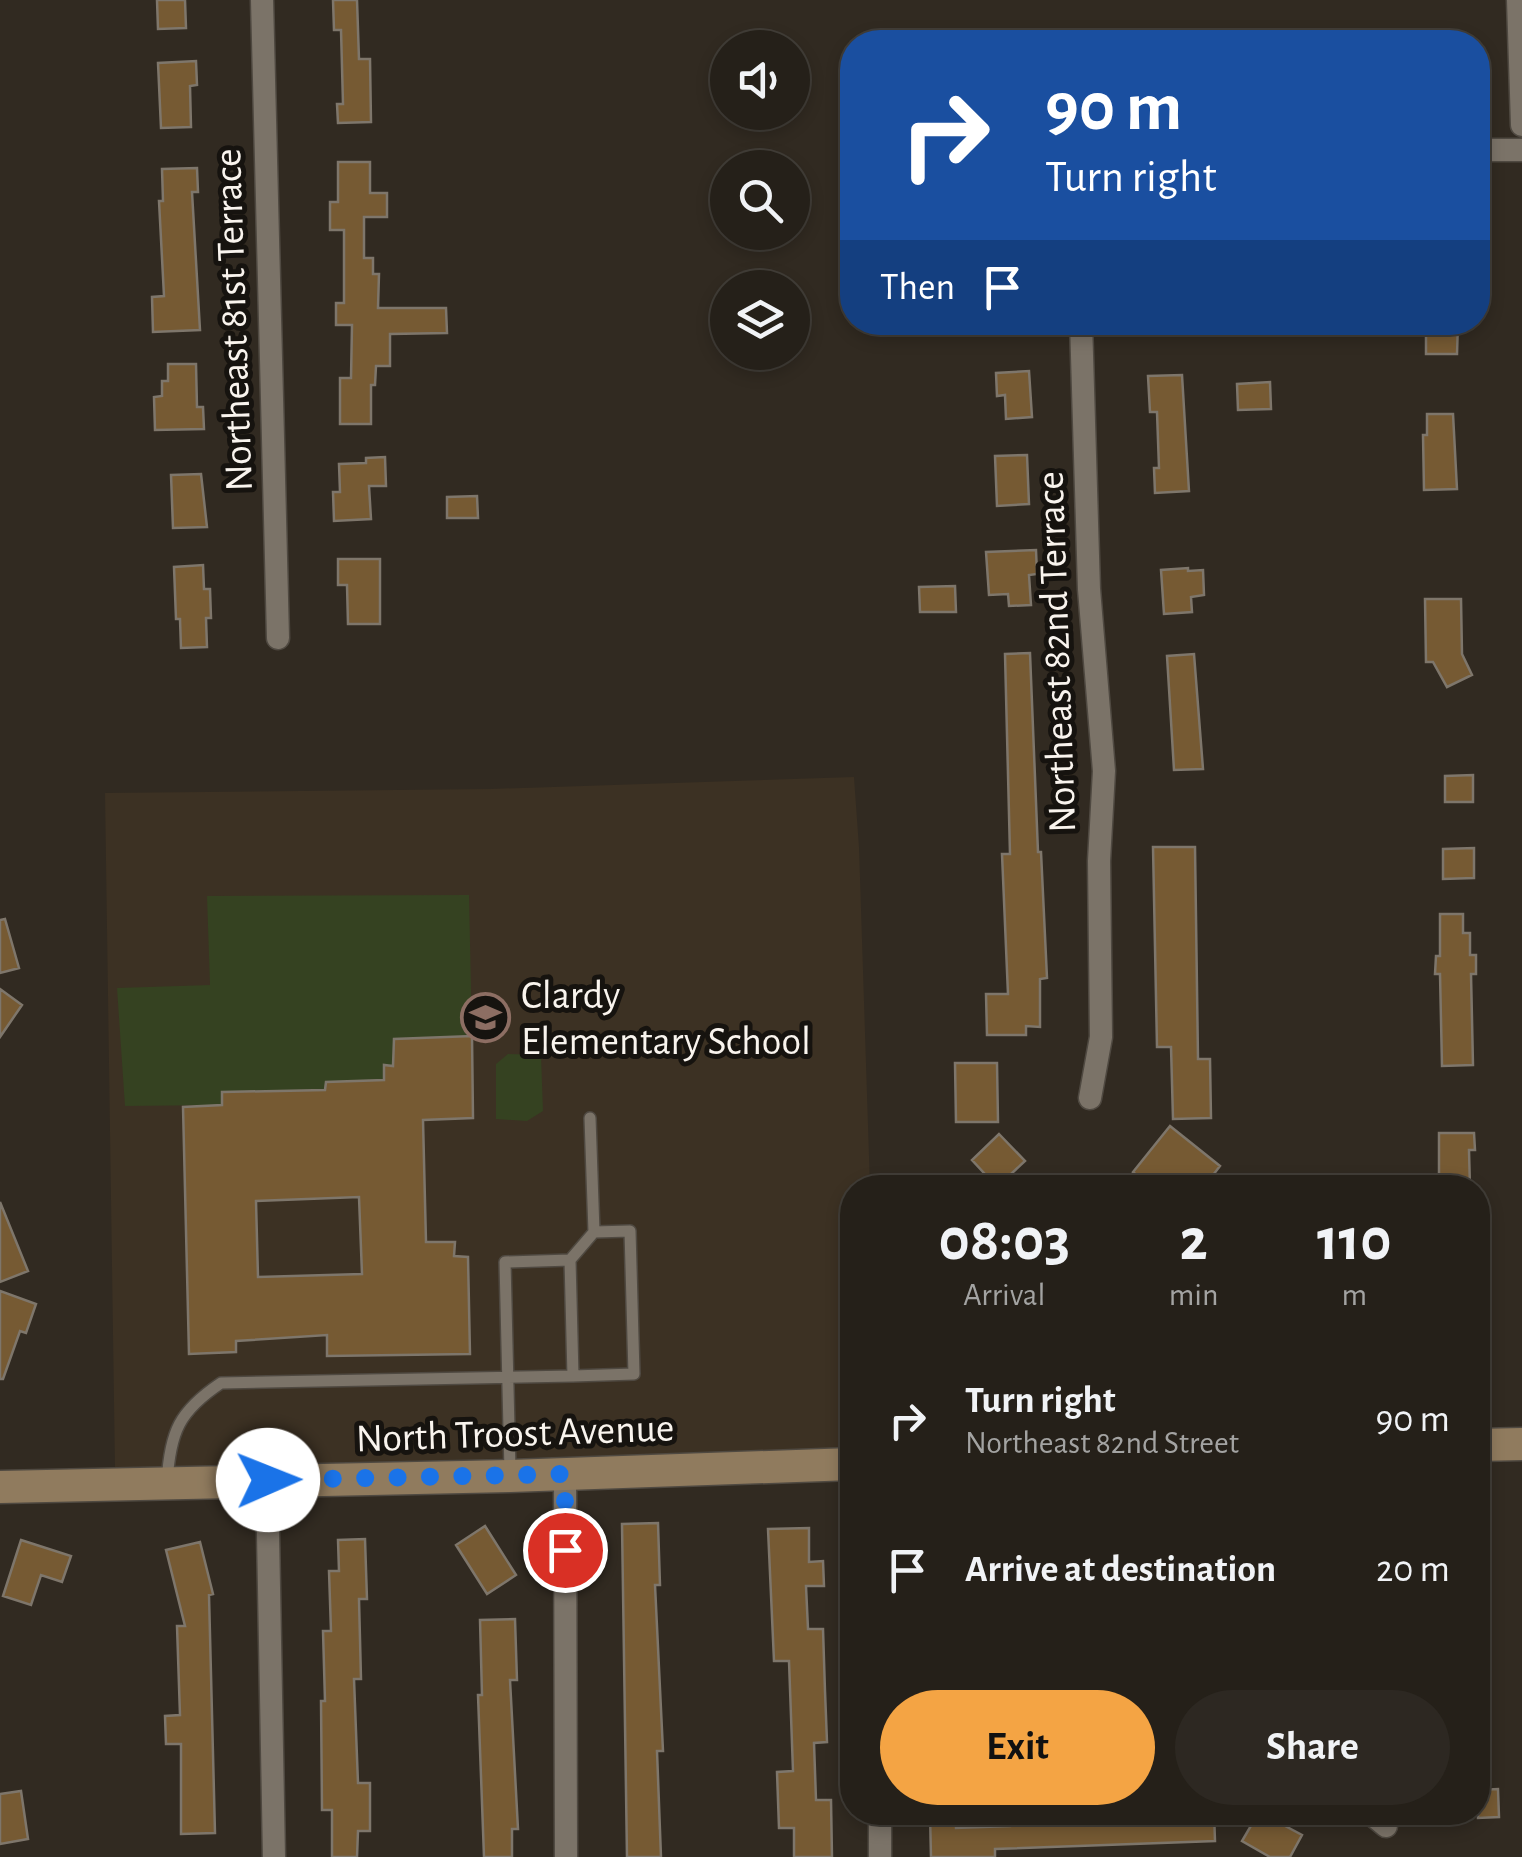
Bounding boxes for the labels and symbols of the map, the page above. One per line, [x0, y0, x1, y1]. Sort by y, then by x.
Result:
street label: Northeast 81st Terrace [208, 148, 260, 492]
street label: Northeast 82nd Terrace [1031, 471, 1083, 833]
place label: Clardy Elementary School [521, 976, 811, 1062]
school or university icon: Clardy Elementary School [460, 991, 512, 1043]
street label: North Troost Avenue [355, 1408, 675, 1460]
position arrow [216, 1428, 320, 1532]
pin [523, 1508, 608, 1593]

